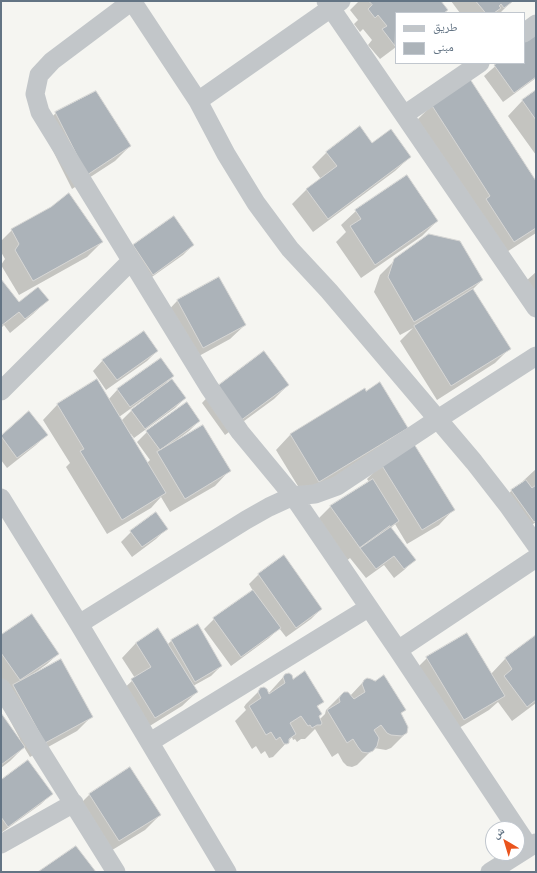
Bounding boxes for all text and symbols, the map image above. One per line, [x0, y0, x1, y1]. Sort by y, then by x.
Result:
legend [395, 12, 525, 64]
text: طريق [433, 18, 458, 36]
text: مبنى [433, 38, 454, 56]
north arrow [485, 821, 525, 861]
text: ش [489, 822, 508, 842]

